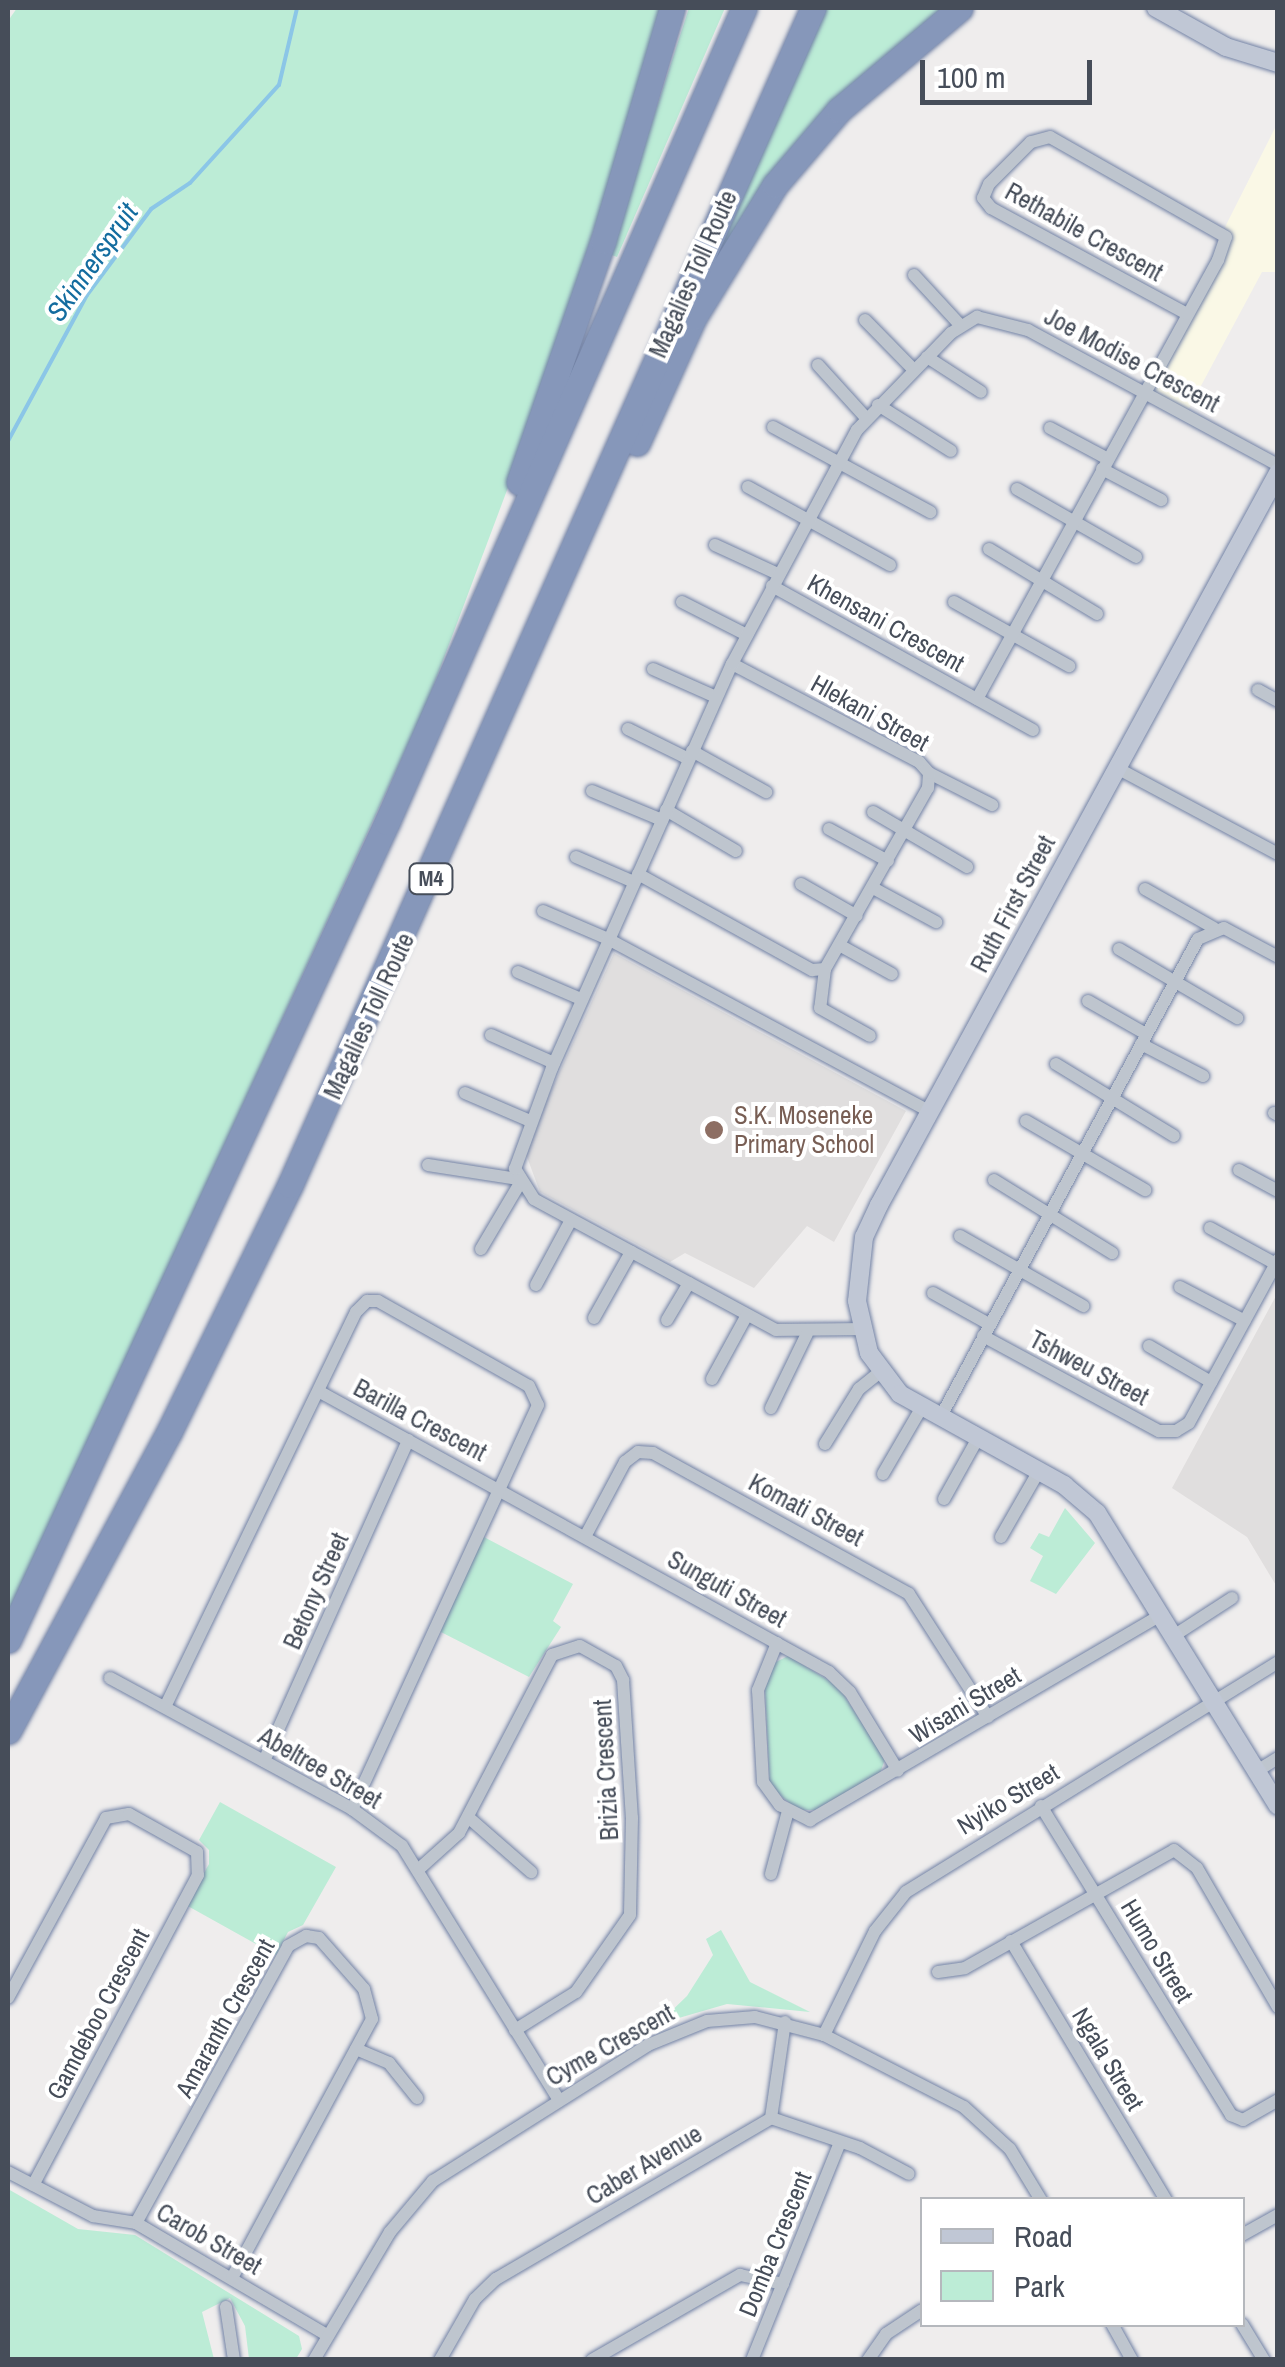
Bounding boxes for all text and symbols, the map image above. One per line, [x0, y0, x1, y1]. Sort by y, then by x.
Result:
scale bar [925, 40, 1098, 102]
text: 100 m [937, 57, 1005, 97]
street label: Rethabile Crescent [1000, 176, 1168, 288]
street label: Magalies Toll Route [643, 186, 743, 362]
water label: Skinnerspruit [39, 196, 145, 328]
street label: Joe Modise Crescent [1039, 301, 1225, 419]
street label: Khensani Crescent [802, 568, 970, 678]
street label: Hlekani Street [806, 668, 934, 758]
street label: Ruth First Street [964, 831, 1062, 977]
road number: M4 [406, 862, 456, 896]
street label: Magalies Toll Route [317, 928, 421, 1104]
place label: S.K. Moseneke Primary School [734, 1101, 874, 1160]
marker: S.K. Moseneke Primary School [703, 1119, 725, 1141]
street label: Tshweu Street [1024, 1324, 1154, 1412]
street label: Barilla Crescent [349, 1373, 491, 1467]
street label: Komati Street [744, 1467, 868, 1553]
street label: Betony Street [277, 1528, 355, 1654]
street label: Sunguti Street [662, 1544, 792, 1634]
street label: Wisani Street [904, 1660, 1026, 1750]
street label: Brizia Crescent [587, 1699, 625, 1841]
street label: Abeltree Street [253, 1721, 387, 1815]
street label: Nyiko Street [952, 1757, 1064, 1841]
street label: Humo Street [1115, 1894, 1199, 2008]
street label: Gamdeboo Crescent [40, 1923, 156, 2105]
street label: Amaranth Crescent [169, 1933, 281, 2103]
street label: Cyme Crescent [541, 1998, 679, 2092]
street label: Ngala Street [1066, 2002, 1150, 2116]
street label: Caber Avenue [580, 2118, 708, 2212]
street label: Domba Crescent [732, 2167, 818, 2321]
street label: Carob Street [151, 2197, 267, 2281]
legend [920, 2197, 1245, 2327]
text: Road [1014, 2216, 1073, 2256]
text: Park [1014, 2266, 1065, 2306]

